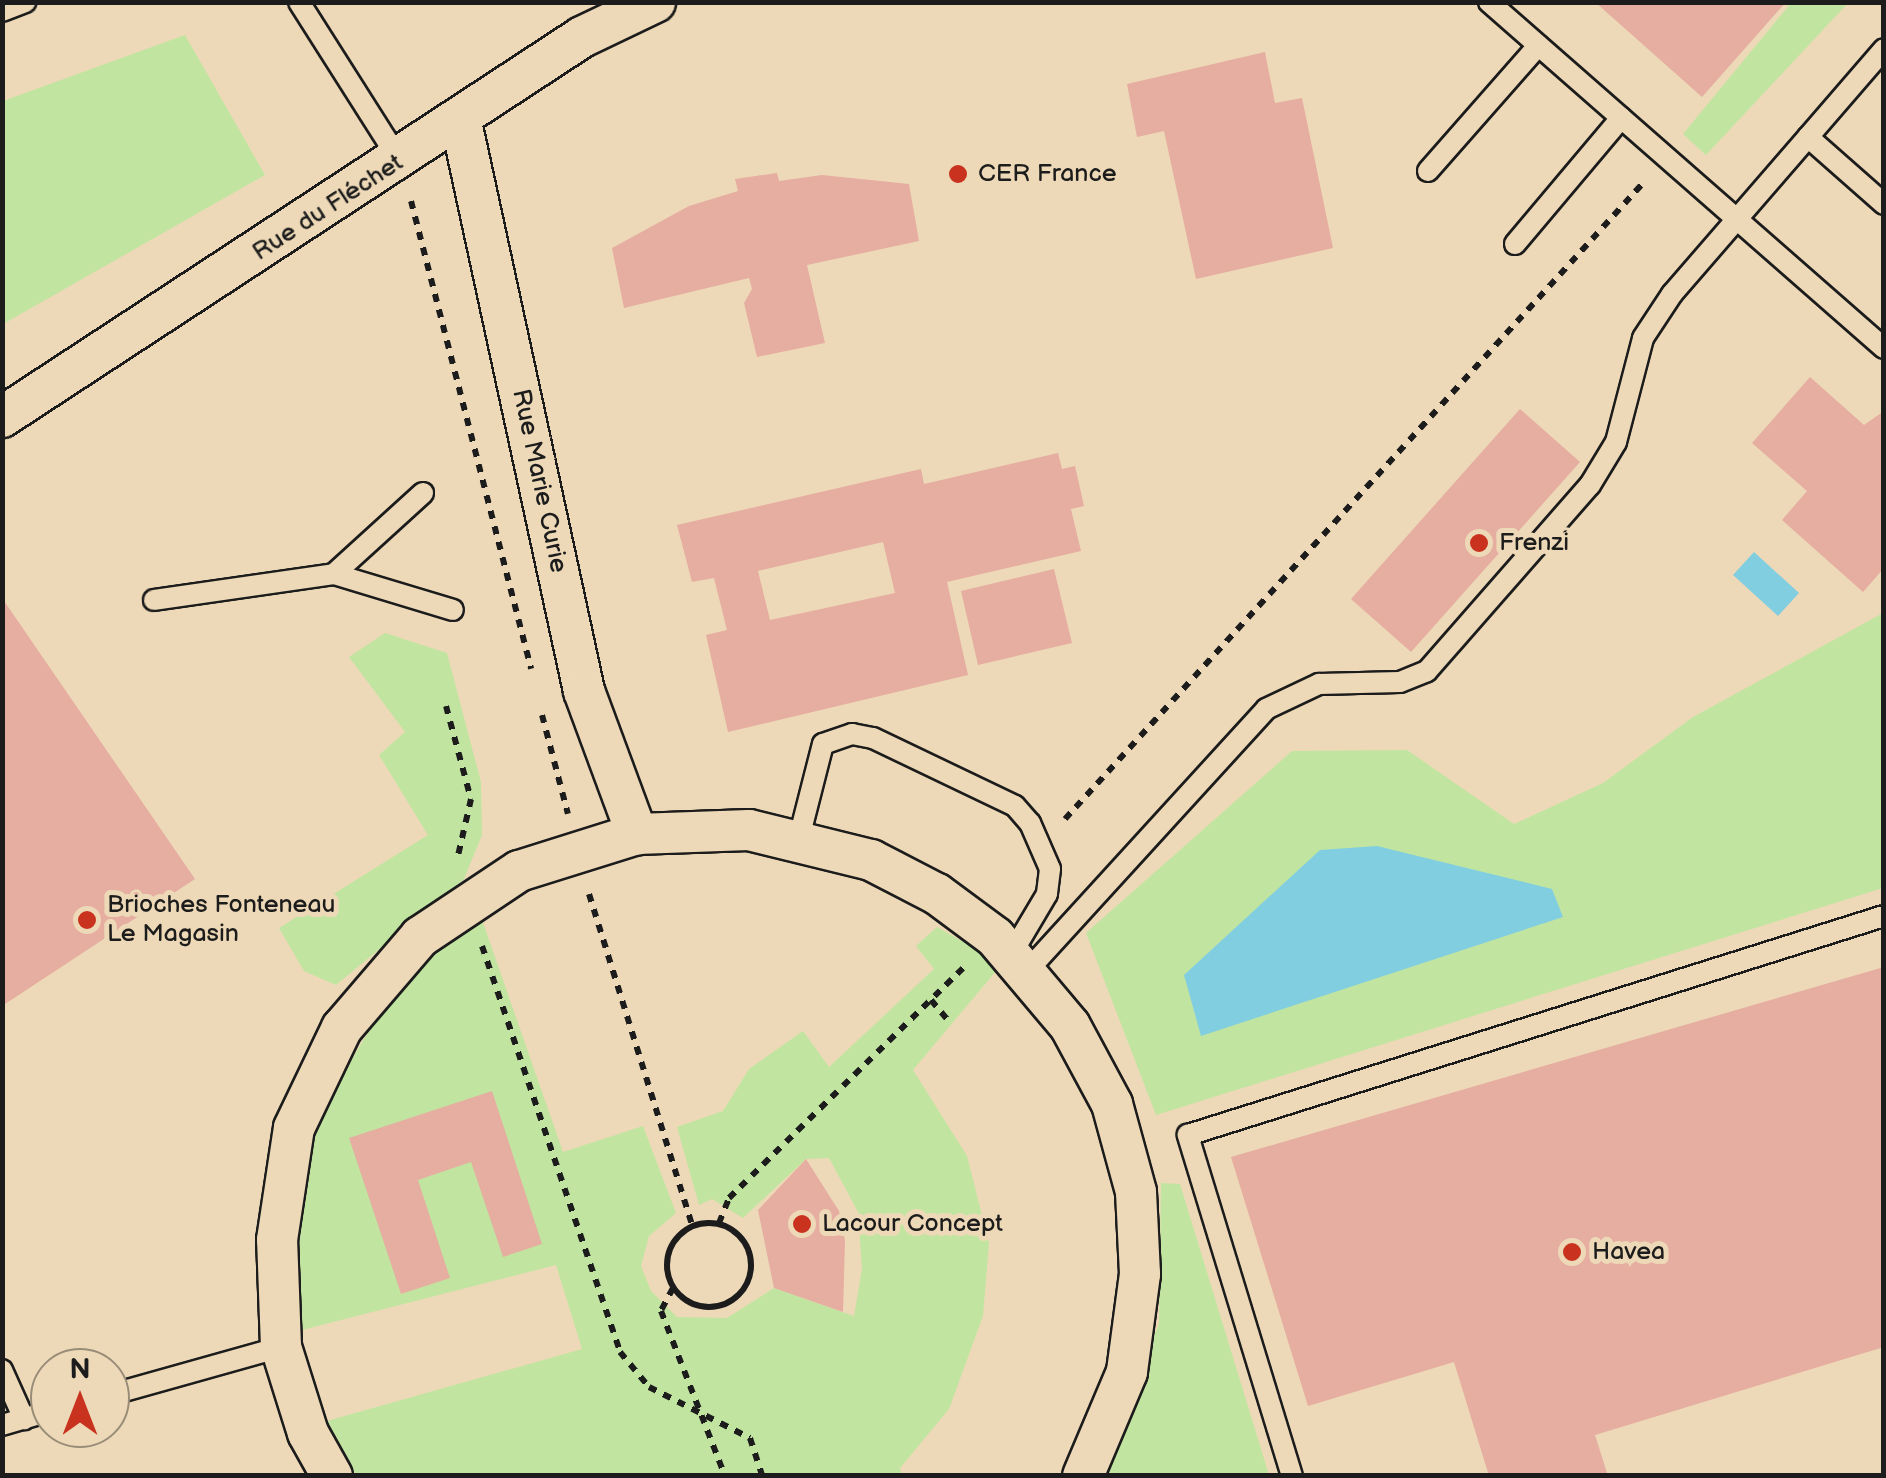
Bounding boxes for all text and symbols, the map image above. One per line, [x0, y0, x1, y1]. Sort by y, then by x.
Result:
street label: Rue du Fléchet [247, 148, 409, 268]
place label: CER France [978, 159, 1117, 189]
marker: CER France [947, 163, 969, 185]
street label: Rue Marie Curie [505, 386, 573, 576]
place label: Frenzi [1499, 528, 1569, 558]
marker: Frenzi [1468, 532, 1490, 554]
place label: Brioches Fonteneau Le Magasin [107, 891, 335, 950]
marker: Brioches Fonteneau Le Magasin [76, 909, 98, 931]
place label: Lacour Concept [822, 1209, 1003, 1239]
marker: Lacour Concept [791, 1213, 813, 1235]
place label: Havea [1592, 1237, 1665, 1267]
marker: Havea [1561, 1241, 1583, 1263]
north arrow [30, 1348, 130, 1448]
text: N [69, 1353, 91, 1386]

